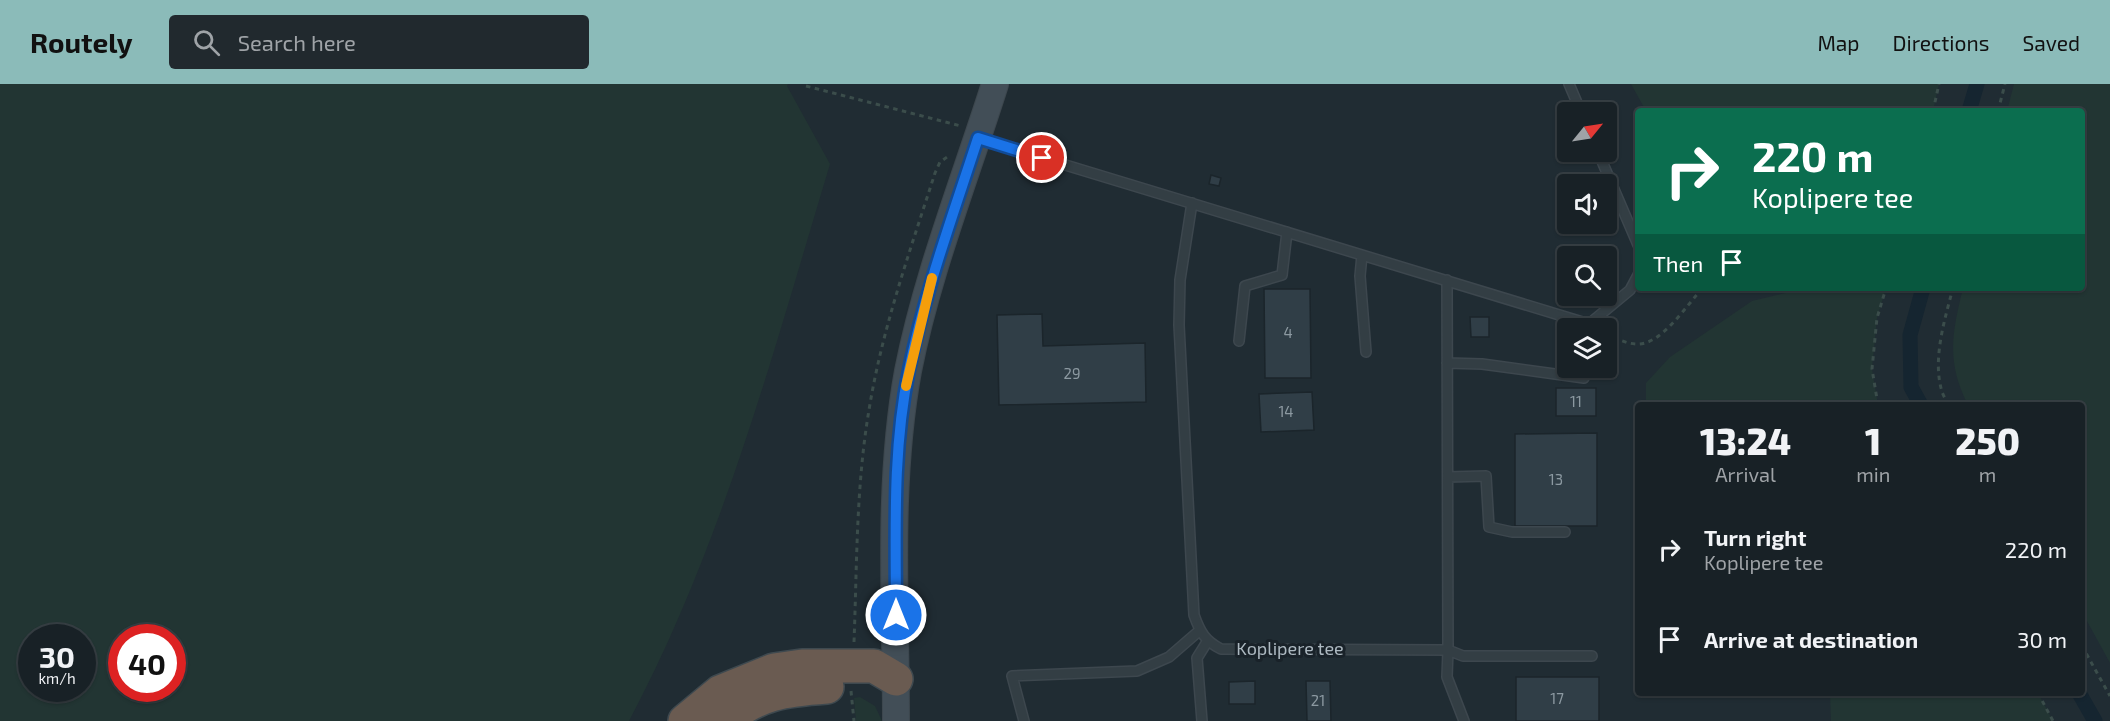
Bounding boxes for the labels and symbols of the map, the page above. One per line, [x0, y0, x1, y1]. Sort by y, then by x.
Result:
north arrow [1557, 102, 1617, 162]
pin [1016, 132, 1067, 183]
house number: 4 [1283, 323, 1293, 341]
house number: 29 [1063, 364, 1081, 382]
house number: 11 [1570, 392, 1582, 410]
house number: 14 [1278, 402, 1294, 420]
house number: 13 [1549, 470, 1563, 488]
position arrow [864, 583, 928, 647]
speed limit sign: 40 [108, 624, 186, 702]
street label: Koplipere tee [1236, 637, 1344, 659]
house number: 17 [1550, 689, 1564, 707]
house number: 21 [1311, 691, 1325, 709]

